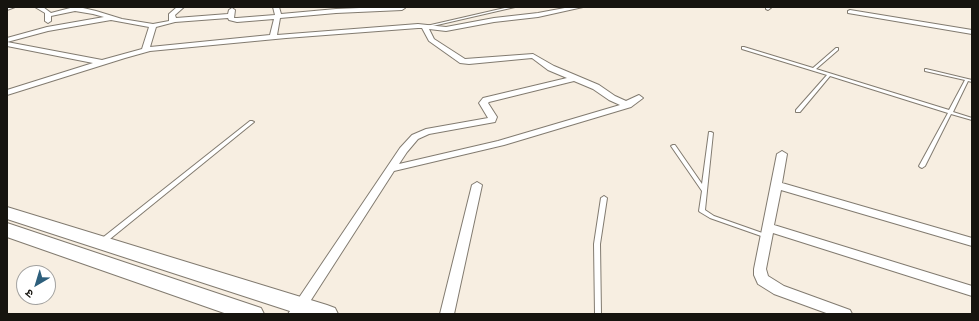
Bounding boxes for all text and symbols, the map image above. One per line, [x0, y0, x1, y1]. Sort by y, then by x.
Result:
north arrow [16, 265, 56, 305]
text: उ [22, 287, 35, 301]

